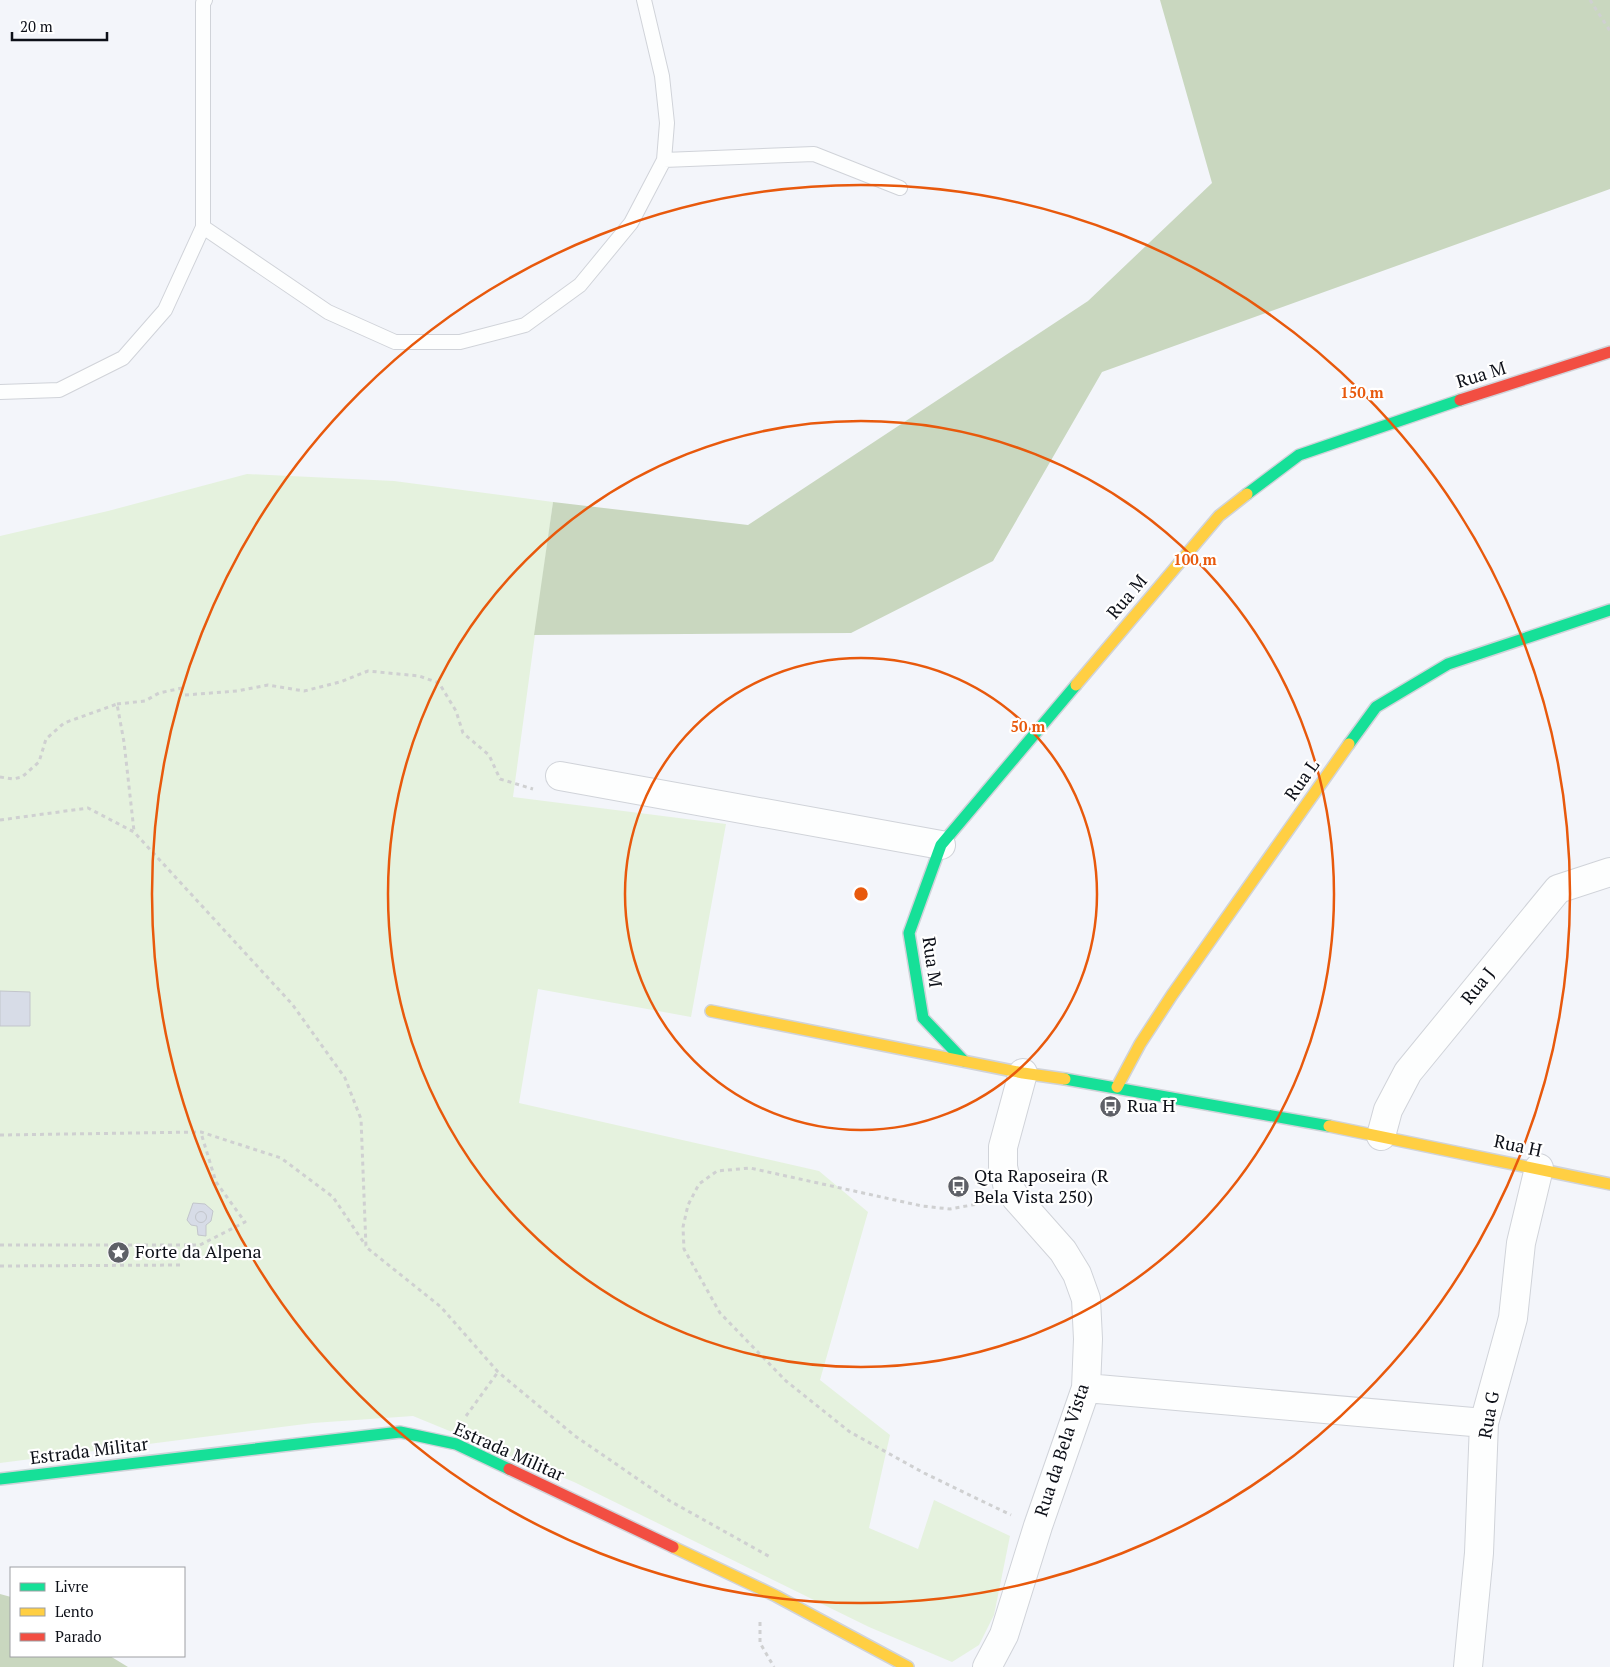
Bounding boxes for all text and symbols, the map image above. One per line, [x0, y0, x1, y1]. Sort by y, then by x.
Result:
scale bar [12, 10, 108, 42]
text: 20 m [20, 16, 53, 36]
street label: Rua M [1453, 355, 1509, 393]
text: 150 m [1340, 382, 1384, 402]
text: 100 m [1173, 549, 1217, 569]
street label: Rua M [1101, 569, 1152, 624]
text: 50 m [1011, 716, 1046, 736]
street label: Rua L [1278, 754, 1324, 805]
centre of rings [852, 885, 870, 903]
street label: Rua M [918, 935, 948, 989]
street label: Rua J [1455, 962, 1500, 1009]
place label: Rua H [1127, 1093, 1175, 1117]
bus stop icon: Rua H [1099, 1094, 1123, 1118]
street label: Rua H [1492, 1128, 1544, 1162]
place label: Qta Raposeira (R Bela Vista 250) [974, 1163, 1109, 1208]
bus stop icon: Qta Raposeira (R Bela Vista 250) [946, 1174, 970, 1198]
place label: Forte da Alpena [135, 1239, 262, 1263]
place icon: Forte da Alpena [107, 1240, 131, 1264]
street label: Rua da Bela Vista [1028, 1380, 1094, 1519]
street label: Rua G [1472, 1389, 1504, 1440]
street label: Estrada Militar [450, 1416, 569, 1486]
street label: Estrada Militar [28, 1431, 149, 1469]
legend [10, 1567, 185, 1657]
text: Livre [55, 1576, 89, 1596]
text: Lento [55, 1601, 94, 1621]
text: Parado [55, 1626, 101, 1646]

